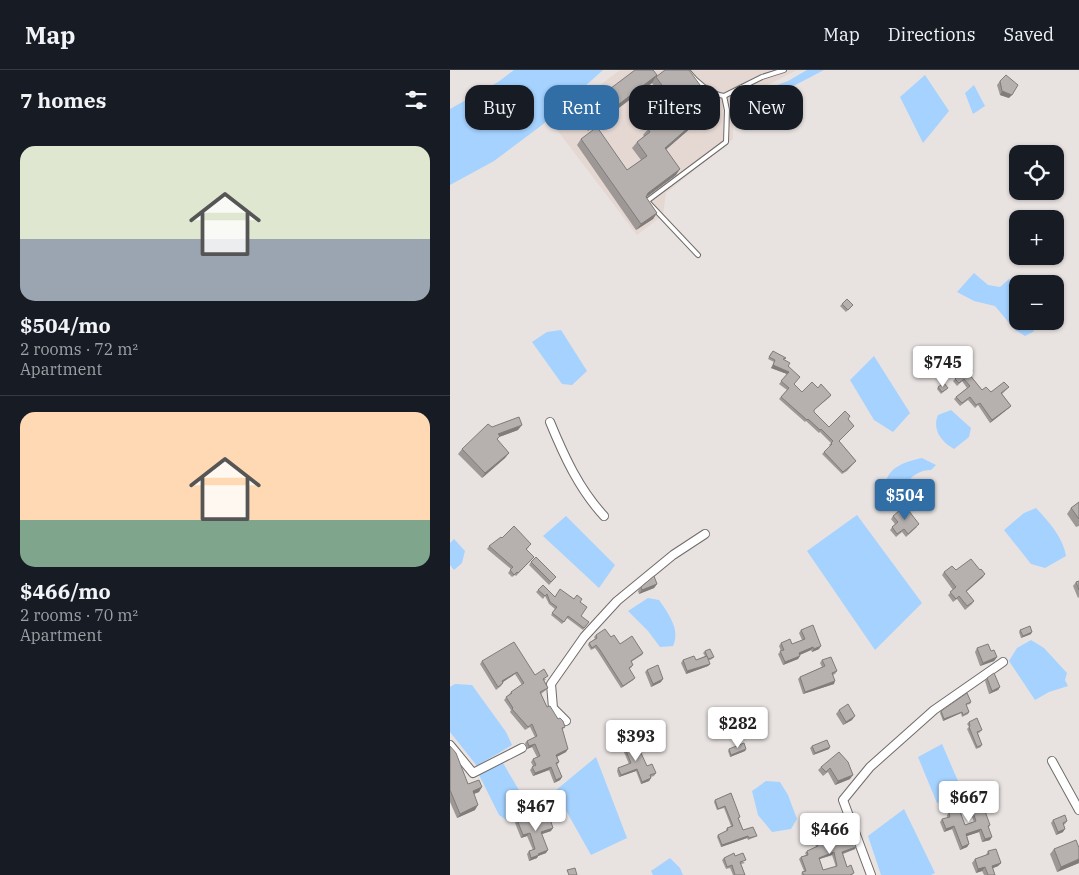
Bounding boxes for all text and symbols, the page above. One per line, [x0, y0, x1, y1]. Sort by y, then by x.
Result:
text: Map [25, 19, 75, 51]
text: Map [823, 23, 860, 46]
text: Directions [888, 23, 976, 46]
text: Saved [1004, 23, 1054, 46]
chip: Buy [465, 85, 534, 130]
chip: Rent [544, 85, 619, 130]
chip: Filters [629, 85, 720, 130]
chip: New [730, 85, 803, 130]
text: 7 homes [20, 86, 106, 114]
icon: filters [402, 86, 430, 114]
map controls [1009, 145, 1064, 330]
button: locate [1009, 145, 1064, 200]
icon: home [180, 179, 270, 269]
button: + [1009, 210, 1064, 265]
button: − [1009, 275, 1064, 330]
text: $504/mo [20, 311, 111, 339]
text: 2 rooms · 72 m² [20, 339, 138, 359]
pin: $745 [913, 346, 973, 388]
text: $745 [924, 352, 962, 372]
text: Apartment [20, 359, 102, 379]
icon: home [180, 444, 270, 534]
pin: $504 [875, 478, 935, 521]
text: $504 [886, 485, 924, 505]
text: $466/mo [20, 577, 111, 605]
text: 2 rooms · 70 m² [20, 605, 138, 625]
text: Apartment [20, 625, 102, 645]
pin: $282 [708, 706, 768, 749]
text: $282 [719, 713, 757, 733]
pin: $393 [606, 720, 666, 762]
text: $393 [617, 726, 655, 746]
pin: $667 [939, 780, 999, 823]
text: $667 [950, 787, 988, 807]
pin: $467 [506, 790, 566, 832]
text: $467 [517, 796, 555, 816]
pin: $466 [800, 812, 860, 855]
text: $466 [811, 819, 849, 839]

